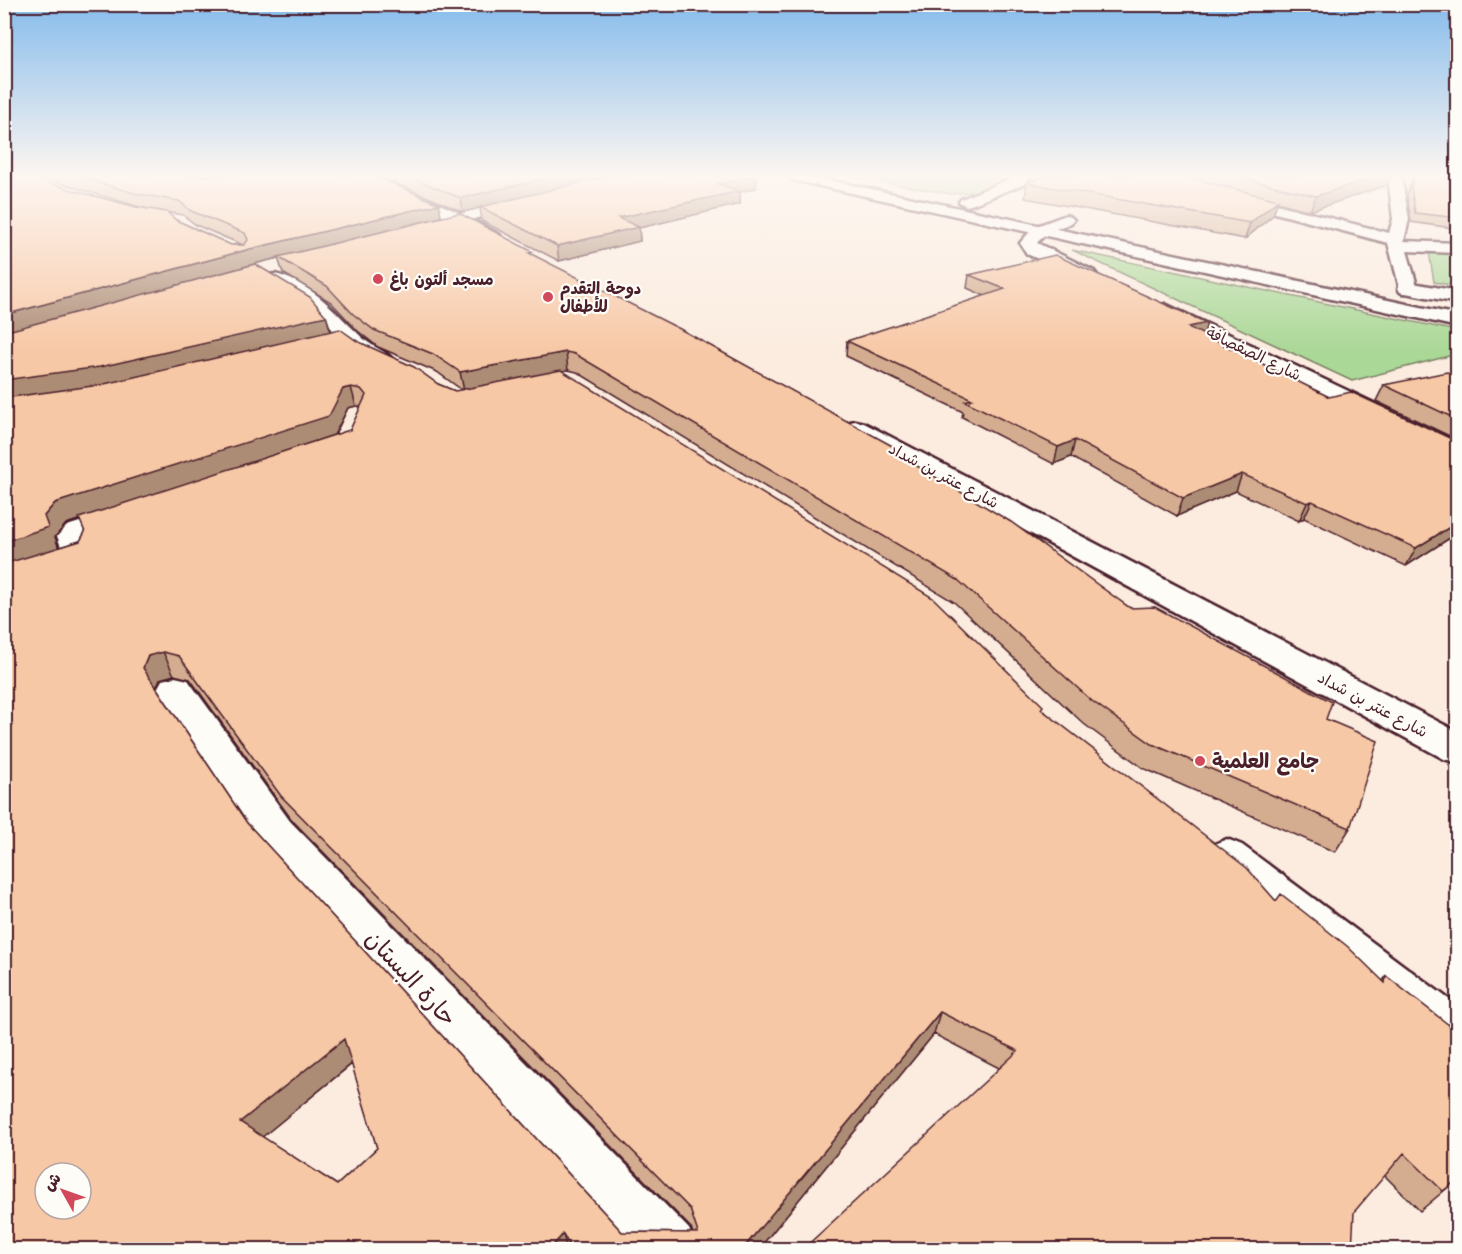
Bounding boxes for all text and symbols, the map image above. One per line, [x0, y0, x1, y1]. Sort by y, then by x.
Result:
place label: مسجد ألتون باغ [390, 268, 494, 291]
marker: مسجد ألتون باغ [371, 272, 385, 286]
place label: دوحة التقدم للأطفال [560, 277, 641, 316]
marker: دوحة التقدم للأطفال [541, 290, 555, 304]
street label: شارع الصفصافة [1202, 321, 1305, 386]
street label: شارع عنتر بن شداد [885, 437, 1003, 514]
street label: شارع عنتر بن شداد [1314, 666, 1432, 743]
place label: جامع العلمية [1212, 747, 1319, 776]
marker: جامع العلمية [1193, 754, 1207, 768]
street label: حارة البستان [360, 922, 465, 1032]
north arrow [33, 1161, 93, 1221]
text: ش [37, 1168, 65, 1195]

